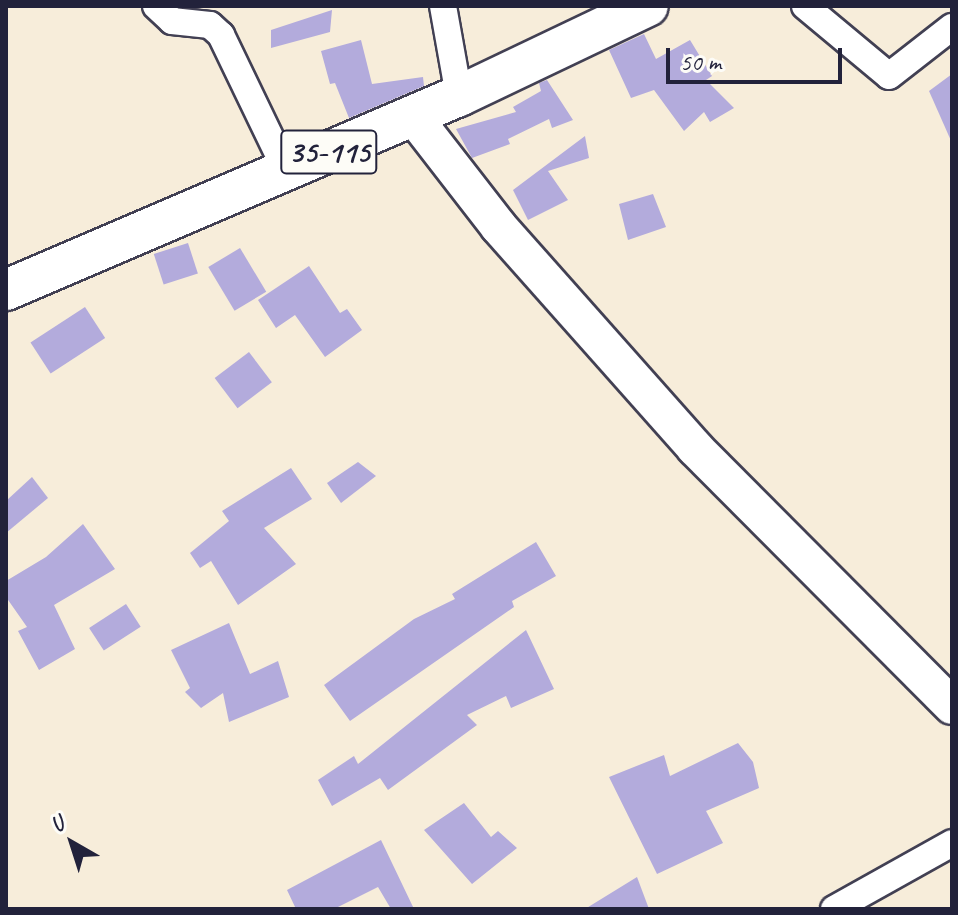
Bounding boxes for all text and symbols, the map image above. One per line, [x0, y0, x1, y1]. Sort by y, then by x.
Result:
scale bar [670, 32, 846, 82]
text: 50 m [680, 47, 721, 77]
road number: 35-115 [279, 124, 379, 180]
north arrow [32, 803, 112, 883]
text: U [44, 810, 70, 839]

